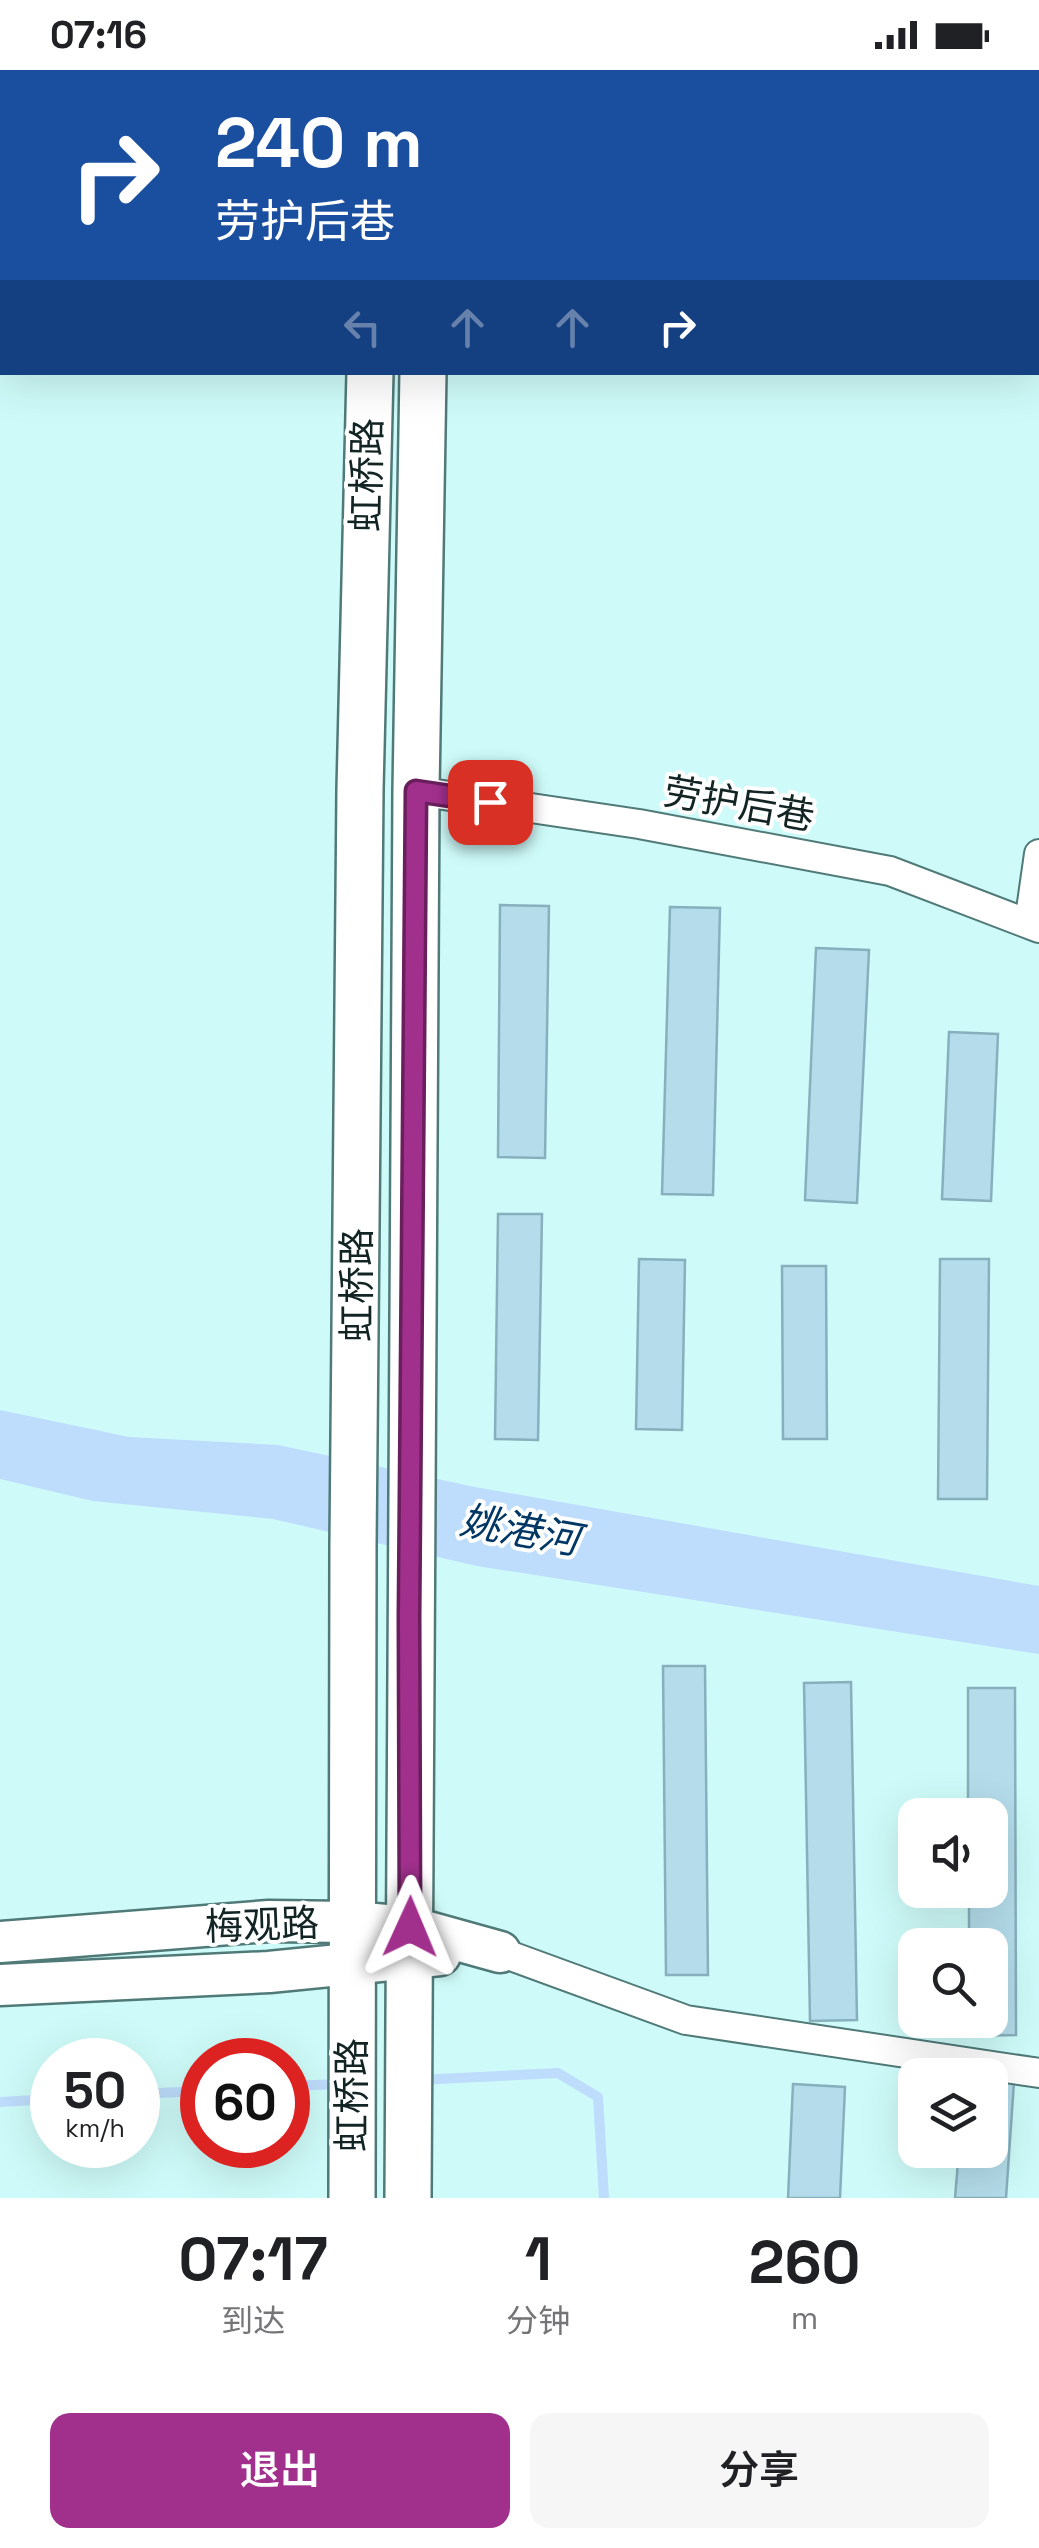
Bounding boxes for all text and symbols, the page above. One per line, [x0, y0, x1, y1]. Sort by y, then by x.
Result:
text: 07:16 [50, 11, 147, 59]
text: 240 m [215, 98, 423, 187]
icon: right [50, 110, 180, 240]
text: 劳护后巷 [215, 193, 395, 250]
icon: left [335, 300, 390, 355]
icon: ahead [440, 300, 495, 355]
icon: ahead [545, 300, 600, 355]
icon: right [650, 300, 705, 355]
street label: 虹桥路 [342, 418, 392, 532]
pin [448, 760, 533, 845]
street label: 劳护后巷 [660, 767, 818, 841]
icon: arrive [463, 775, 518, 830]
street label: 虹桥路 [333, 1228, 381, 1342]
water label: 姚港河 [456, 1495, 590, 1567]
map controls [898, 1798, 1008, 2168]
button: sound [898, 1798, 1008, 1908]
position arrow [358, 1875, 462, 1979]
street label: 梅观路 [204, 1899, 320, 1951]
button: search [898, 1928, 1008, 2038]
speed limit sign: 60 [180, 2038, 310, 2168]
street label: 虹桥路 [328, 2038, 376, 2152]
button: layers [898, 2058, 1008, 2168]
text: 50 [64, 2059, 126, 2123]
text: km/h [65, 2112, 125, 2144]
text: 07:17 [179, 2221, 328, 2298]
text: 1 [525, 2221, 552, 2298]
text: 260 [749, 2224, 860, 2301]
text: m [791, 2298, 818, 2338]
text: 到达 [221, 2301, 285, 2341]
text: 分钟 [506, 2301, 570, 2341]
button: 退出 [50, 2413, 510, 2528]
button: 分享 [530, 2413, 989, 2528]

